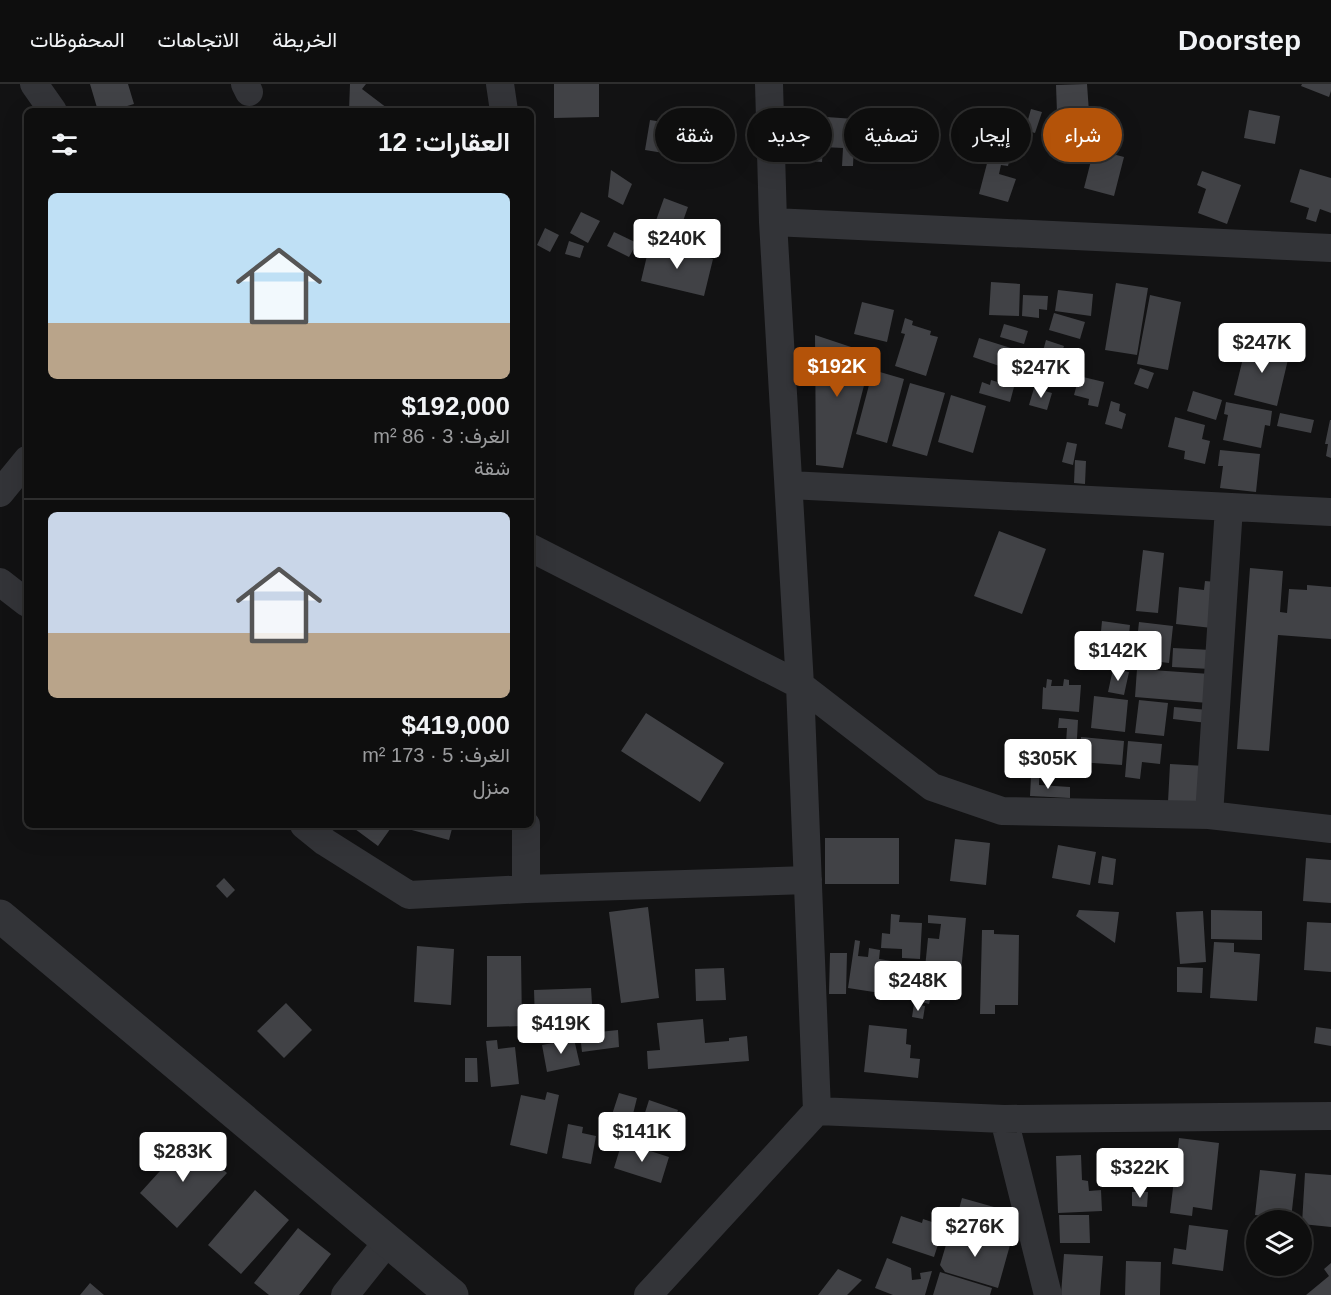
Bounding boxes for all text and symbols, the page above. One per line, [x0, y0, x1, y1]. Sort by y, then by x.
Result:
text: Doorstep [1178, 25, 1301, 56]
text: المحفوظات [30, 28, 125, 51]
text: الاتجاهات [158, 28, 239, 51]
text: الخريطة [272, 28, 337, 51]
chip: شقة [655, 108, 735, 162]
chip: جديد [747, 108, 832, 162]
chip: تصفية [844, 108, 939, 162]
chip: إيجار [951, 108, 1031, 162]
chip: شراء [1043, 108, 1122, 162]
text: العقارات: 12 [378, 127, 510, 157]
icon: filters [48, 128, 81, 161]
pin: $240K [635, 219, 719, 270]
text: $240K [648, 227, 706, 249]
icon: home [225, 232, 333, 340]
pin: $247K [1220, 323, 1304, 374]
text: $247K [1233, 331, 1291, 353]
pin: $192K [795, 347, 879, 398]
pin: $247K [999, 348, 1083, 399]
text: $192K [808, 355, 866, 377]
text: $247K [1012, 356, 1070, 378]
text: $192,000 [402, 391, 510, 421]
text: الغرف: 3 · 86 m² [373, 425, 510, 447]
text: شقة [474, 457, 510, 479]
icon: home [225, 551, 333, 659]
pin: $142K [1076, 631, 1160, 682]
text: $142K [1089, 639, 1147, 661]
text: $419,000 [402, 710, 510, 740]
pin: $305K [1006, 739, 1090, 790]
text: الغرف: 5 · 173 m² [362, 744, 510, 766]
text: $305K [1019, 747, 1077, 769]
text: منزل [473, 776, 510, 798]
pin: $248K [876, 961, 960, 1012]
text: $248K [889, 969, 947, 991]
pin: $419K [519, 1004, 603, 1055]
text: $419K [532, 1012, 590, 1034]
pin: $141K [600, 1112, 684, 1163]
text: $141K [613, 1120, 671, 1142]
pin: $283K [141, 1132, 225, 1183]
text: $283K [154, 1140, 212, 1162]
pin: $322K [1098, 1148, 1182, 1199]
text: $322K [1111, 1156, 1169, 1178]
pin: $276K [933, 1207, 1017, 1258]
map controls [1246, 1210, 1312, 1276]
button: layers [1246, 1210, 1312, 1276]
text: $276K [946, 1215, 1004, 1237]

